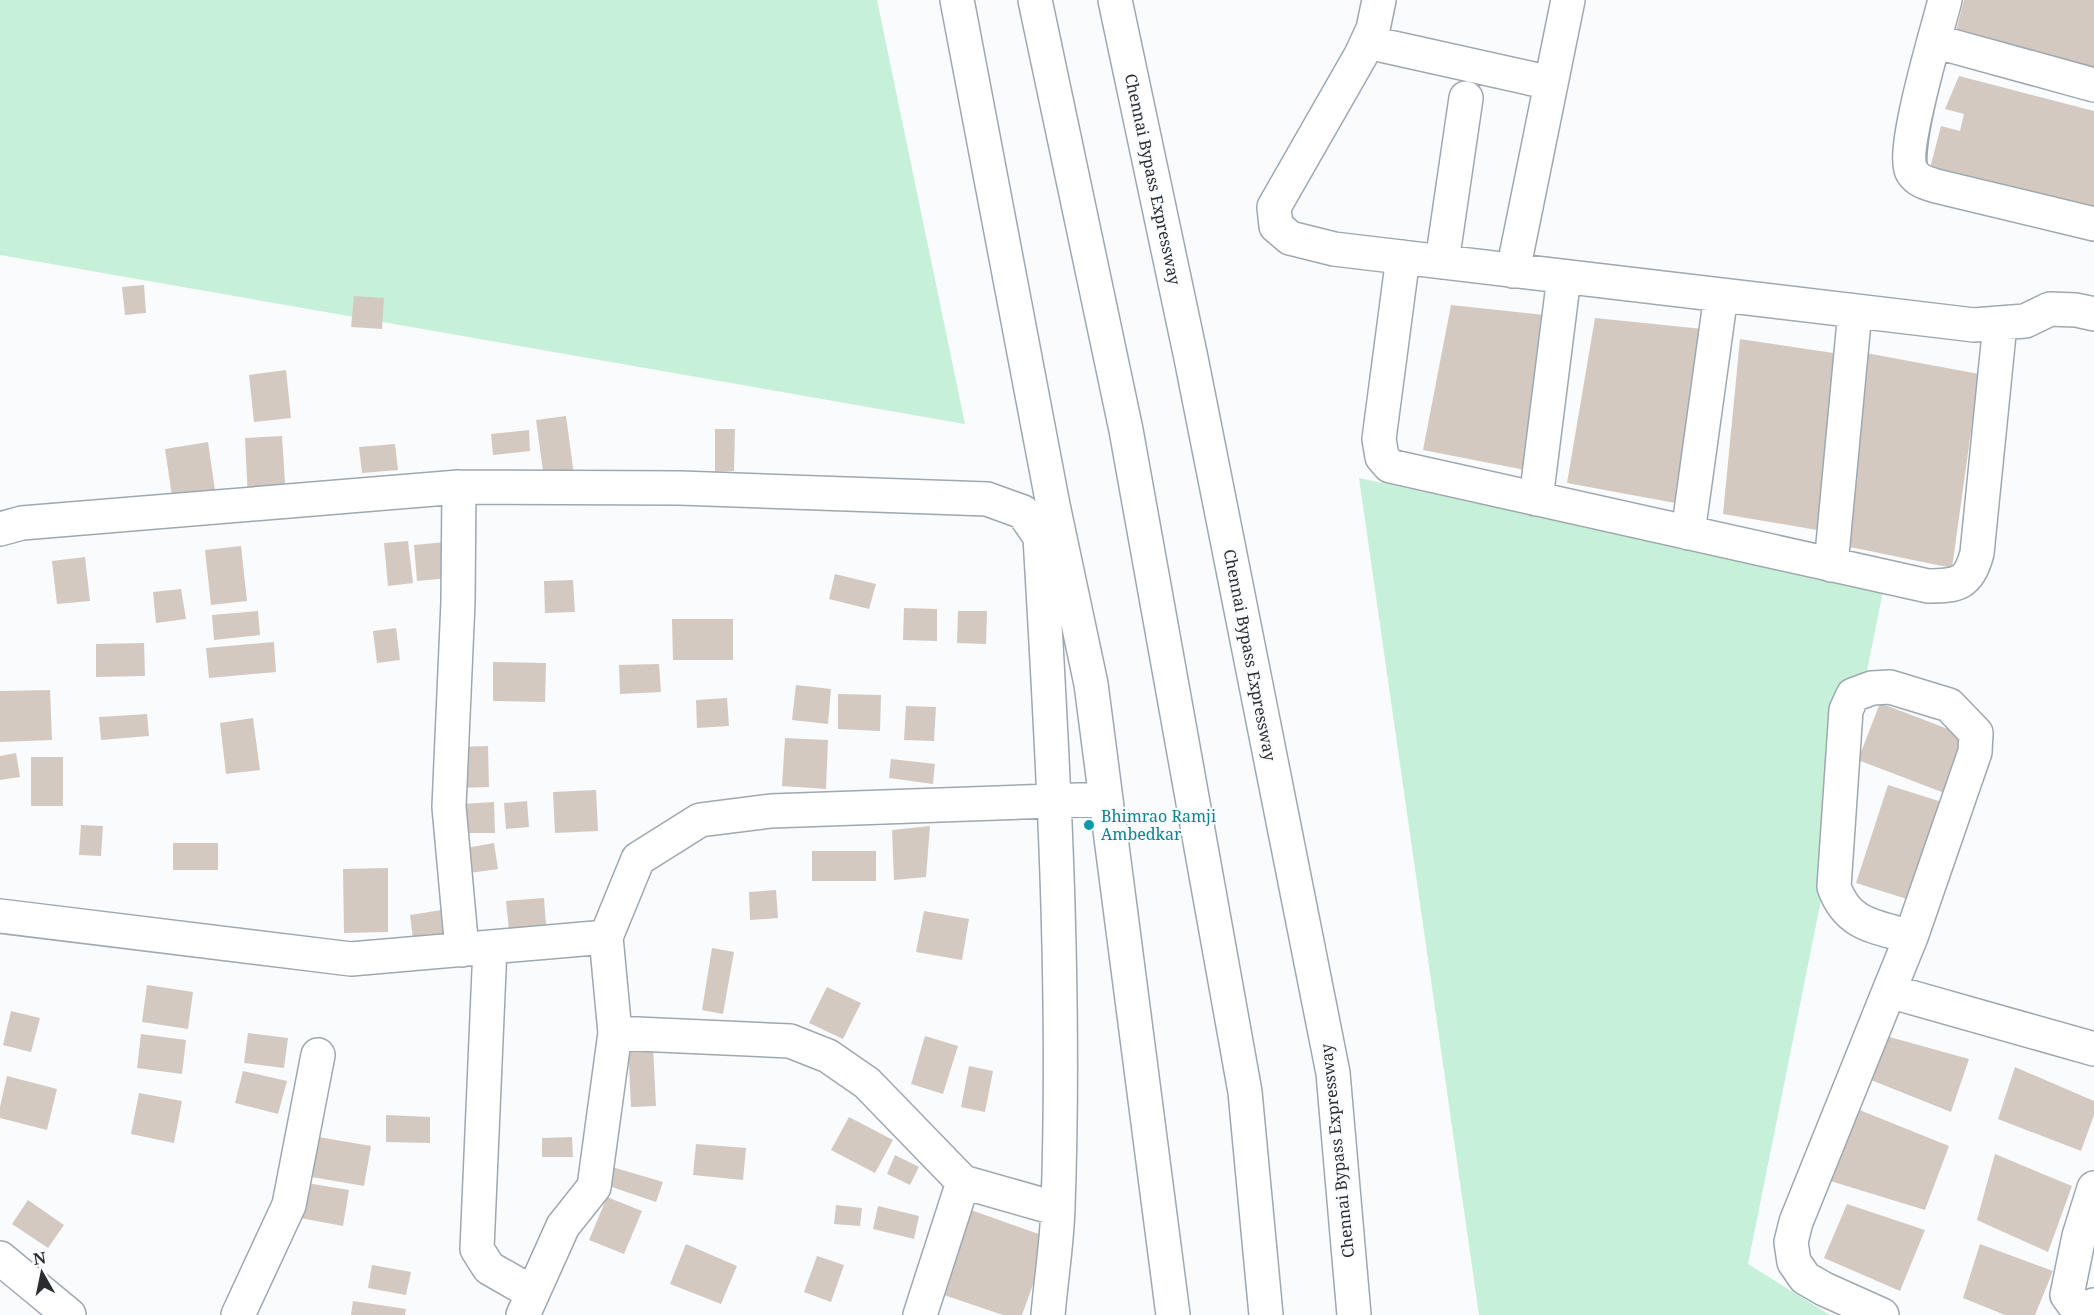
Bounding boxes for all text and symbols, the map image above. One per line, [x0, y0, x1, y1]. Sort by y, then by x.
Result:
street label: Chennai Bypass Expressway [1120, 71, 1186, 287]
street label: Chennai Bypass Expressway [1219, 547, 1282, 764]
place label: Bhimrao Ramji Ambedkar [1101, 805, 1216, 845]
marker: Bhimrao Ramji Ambedkar [1082, 818, 1096, 832]
street label: Chennai Bypass Expressway [1315, 1042, 1359, 1259]
north arrow [12, 1243, 72, 1303]
text: N [32, 1246, 48, 1270]

